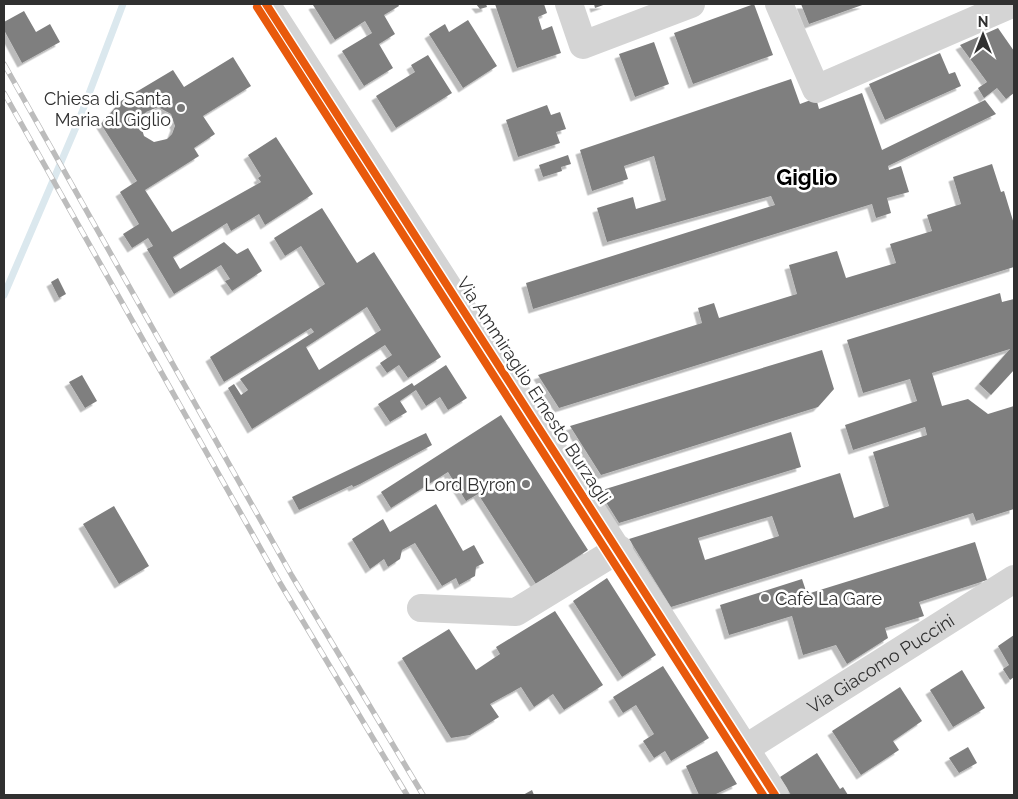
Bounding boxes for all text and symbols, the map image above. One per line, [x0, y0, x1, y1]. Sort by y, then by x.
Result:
north arrow [958, 10, 1008, 60]
text: N [978, 14, 988, 30]
place label: Chiesa di Santa Maria al Giglio [44, 88, 171, 130]
marker: Chiesa di Santa Maria al Giglio [175, 102, 187, 114]
district label: Giglio [776, 164, 838, 190]
street label: Via Ammiraglio Ernesto Burzagli [453, 273, 615, 507]
place label: Lord Byron [424, 474, 516, 495]
marker: Lord Byron [520, 478, 532, 490]
place label: Cafè La Gare [775, 588, 883, 609]
marker: Cafè La Gare [759, 592, 771, 604]
street label: Via Giacomo Puccini [803, 609, 958, 717]

